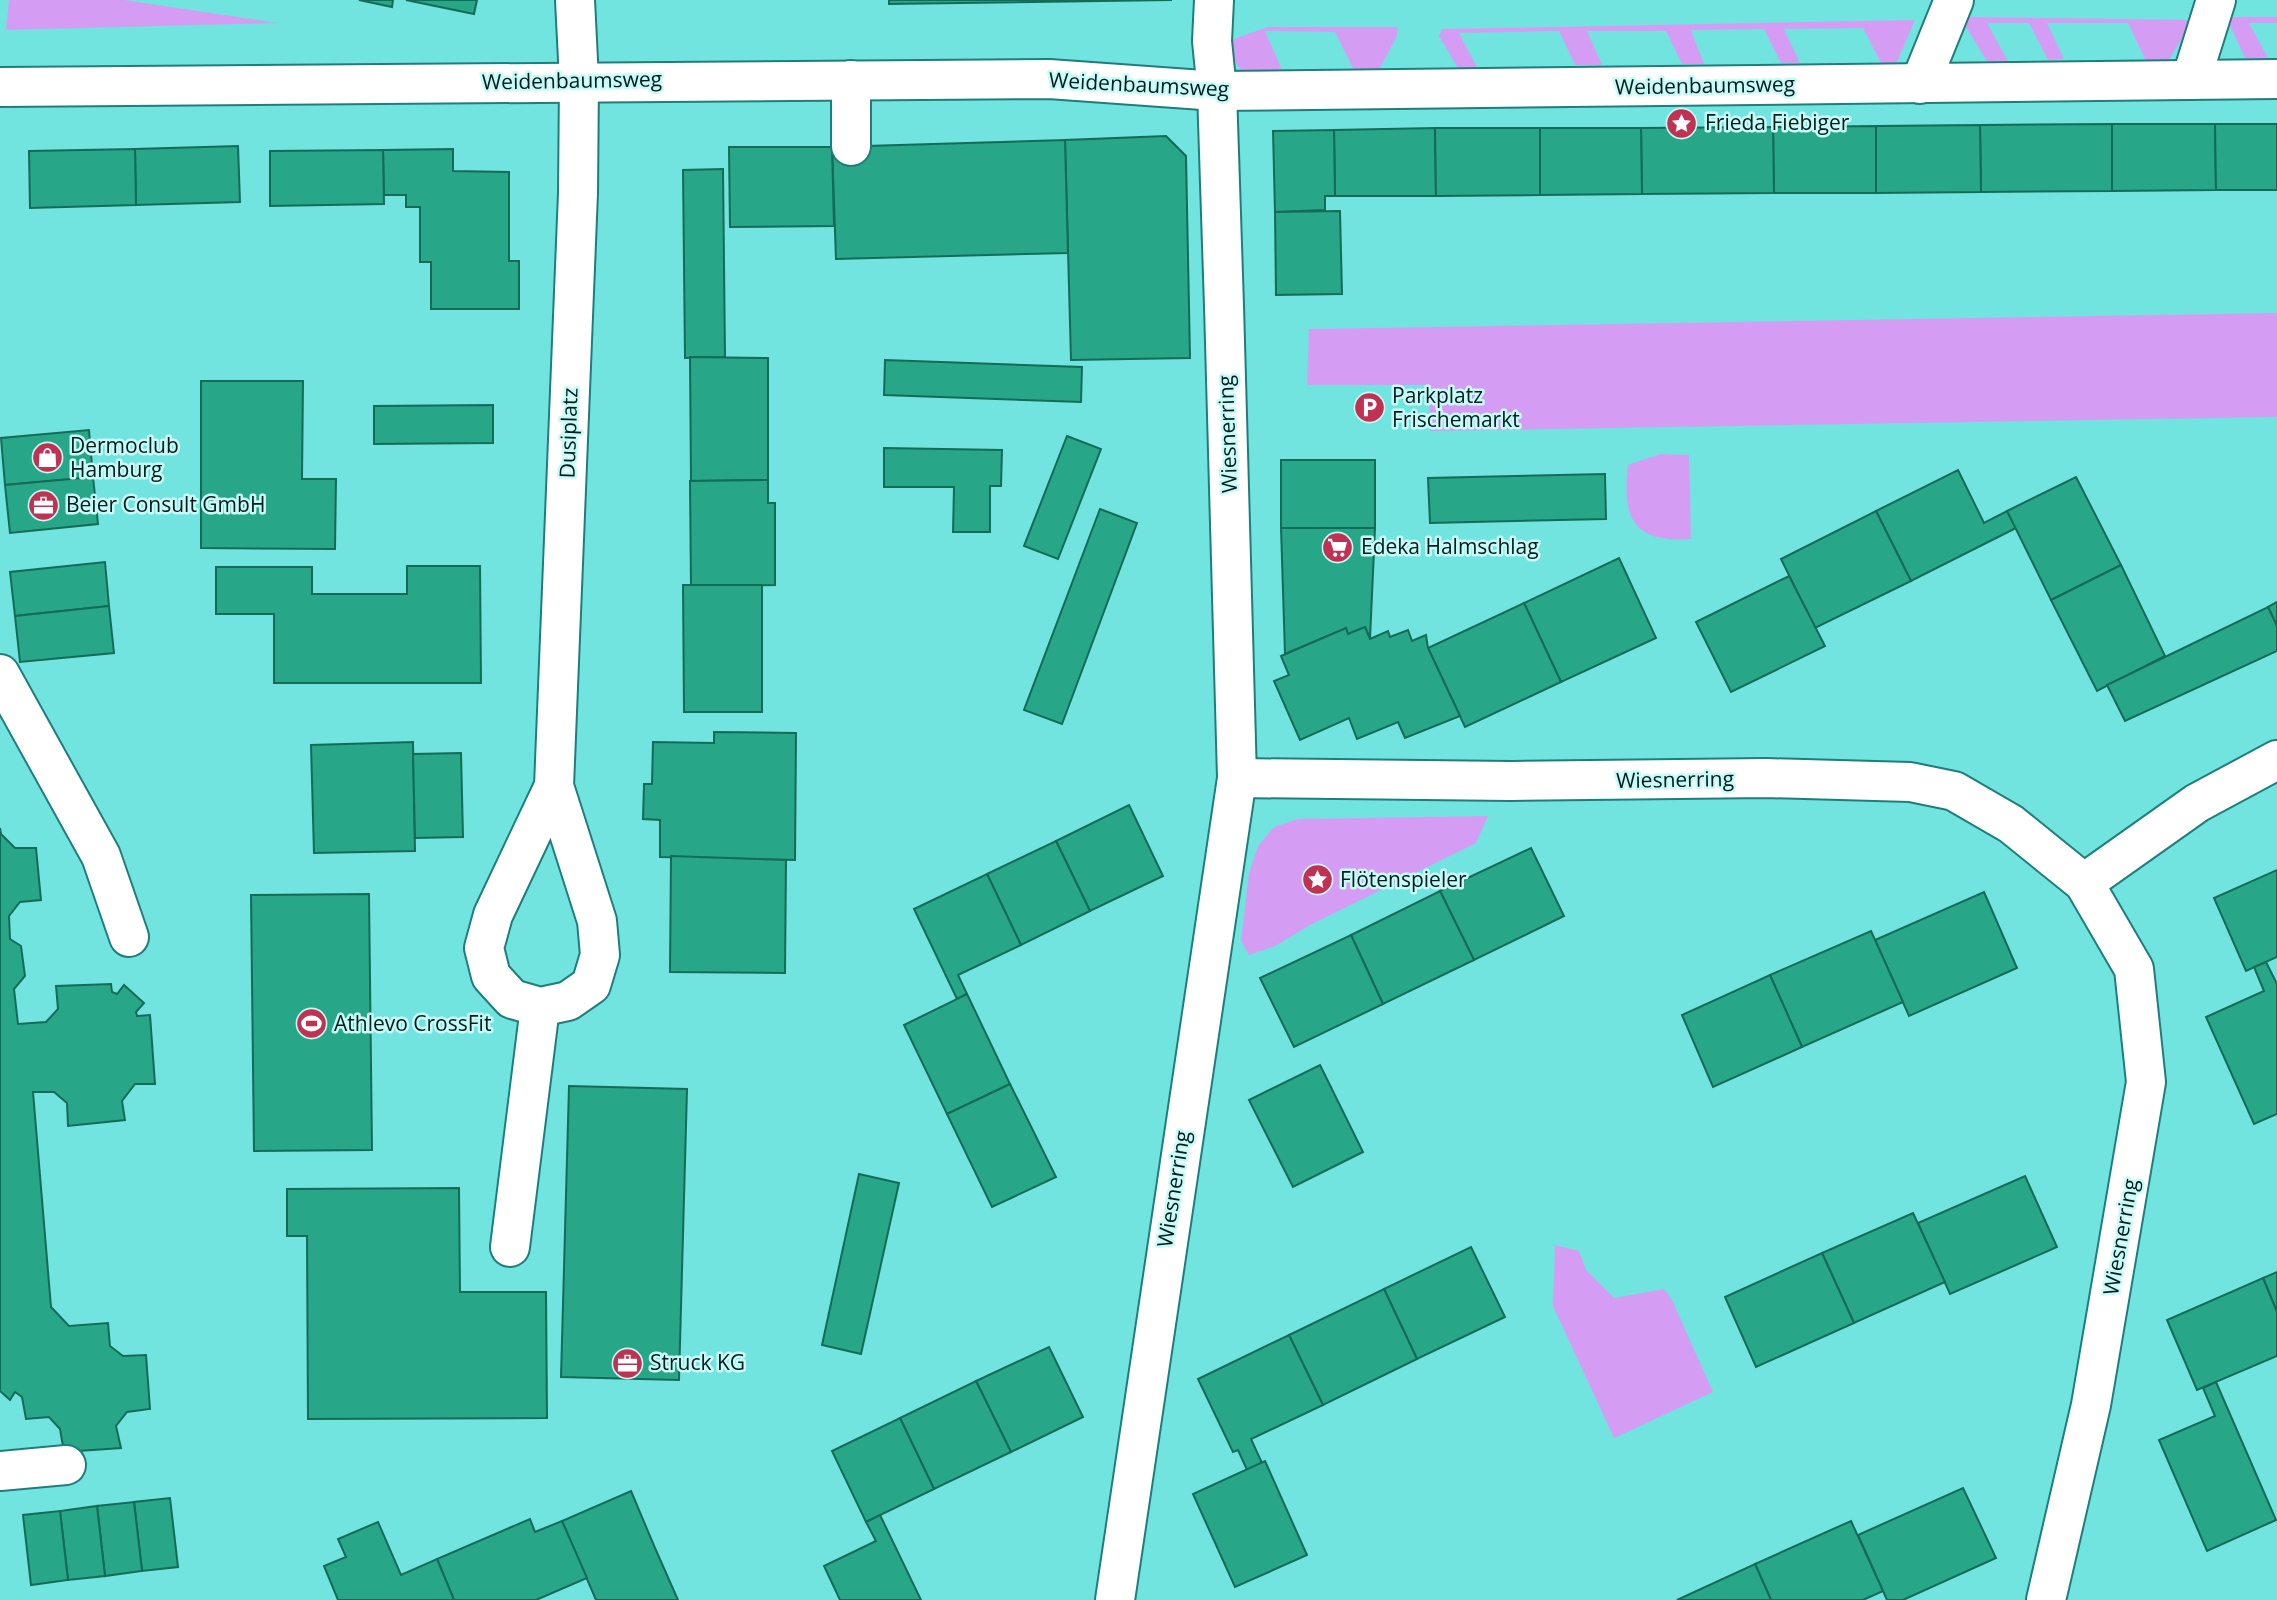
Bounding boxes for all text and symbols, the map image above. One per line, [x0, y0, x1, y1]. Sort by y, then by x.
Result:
street label: Weidenbaumsweg [482, 64, 662, 96]
street label: Weidenbaumsweg [1048, 65, 1230, 103]
street label: Weidenbaumsweg [1615, 69, 1795, 101]
place icon: Frieda Fiebiger [1665, 106, 1699, 140]
place label: Frieda Fiebiger [1705, 108, 1850, 136]
street label: Wiesnerring [1211, 375, 1243, 493]
place label: Parkplatz Frischemarkt [1392, 381, 1520, 433]
street label: Dusiplatz [552, 387, 584, 479]
parking icon: Parkplatz Frischemarkt [1352, 391, 1386, 425]
place label: Dermoclub Hamburg [70, 431, 179, 483]
shop icon: Dermoclub Hamburg [30, 441, 64, 475]
office icon: Beier Consult GmbH [26, 488, 60, 522]
place label: Beier Consult GmbH [66, 490, 265, 518]
supermarket icon: Edeka Halmschlag [1321, 530, 1355, 564]
place label: Edeka Halmschlag [1361, 532, 1539, 560]
street label: Wiesnerring [1616, 764, 1734, 794]
place icon: Flötenspieler [1300, 863, 1334, 897]
place label: Flötenspieler [1340, 865, 1467, 893]
sports icon: Athlevo CrossFit [294, 1007, 328, 1041]
place label: Athlevo CrossFit [334, 1009, 491, 1037]
street label: Wiesnerring [1150, 1128, 1196, 1249]
street label: Wiesnerring [2096, 1176, 2144, 1297]
office icon: Struck KG [610, 1346, 644, 1380]
place label: Struck KG [650, 1348, 745, 1376]

